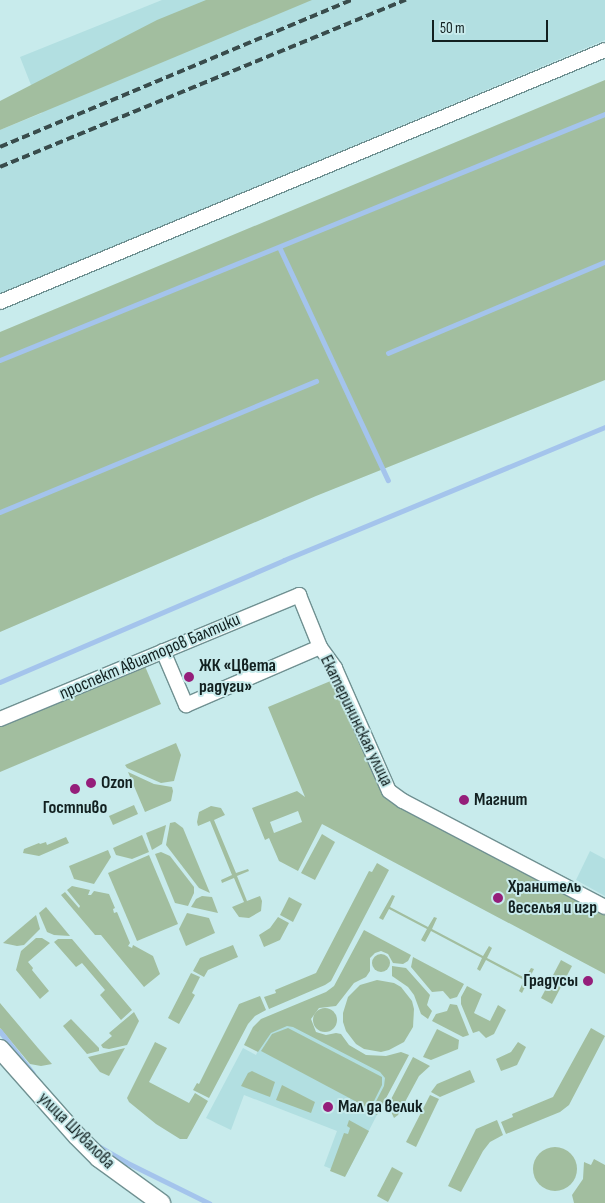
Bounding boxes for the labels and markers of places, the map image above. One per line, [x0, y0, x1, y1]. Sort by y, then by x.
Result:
place label: ЖК «Цвета радуги» [199, 656, 276, 699]
marker: ЖК «Цвета радуги» [183, 671, 195, 683]
place label: Ozon [101, 772, 133, 794]
marker: Ozon [85, 777, 97, 789]
marker: Гостпиво [69, 783, 81, 795]
place label: Магнит [474, 789, 527, 811]
marker: Магнит [458, 794, 470, 806]
place label: Гостпиво [43, 797, 107, 819]
place label: Хранитель веселья и игр [508, 877, 597, 920]
marker: Хранитель веселья и игр [492, 892, 504, 904]
place label: Градусы [523, 970, 578, 992]
marker: Градусы [582, 975, 594, 987]
place label: Мал да велик [338, 1096, 423, 1118]
marker: Мал да велик [322, 1101, 334, 1113]

